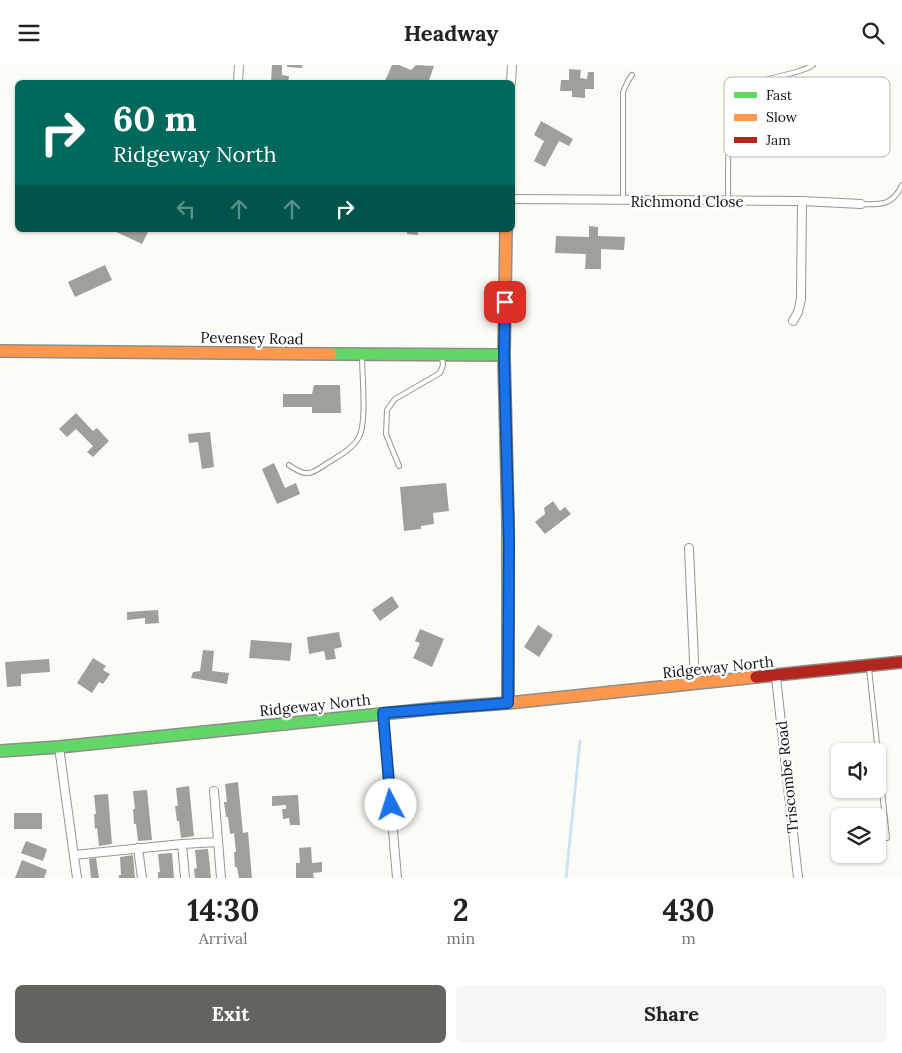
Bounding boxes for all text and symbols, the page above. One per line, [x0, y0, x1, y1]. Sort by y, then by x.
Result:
icon: menu [15, 19, 43, 47]
text: Headway [404, 19, 498, 47]
icon: search [859, 19, 887, 47]
legend [724, 77, 890, 157]
text: Fast [766, 86, 793, 104]
text: 60 m [113, 96, 197, 141]
icon: right [30, 100, 95, 165]
text: Slow [766, 108, 798, 126]
text: Jam [765, 131, 791, 149]
text: Ridgeway North [113, 140, 277, 168]
street label: Richmond Close [630, 192, 744, 211]
icon: left [172, 195, 200, 223]
icon: ahead [225, 195, 253, 223]
icon: ahead [278, 195, 306, 223]
icon: right [331, 195, 359, 223]
pin [484, 281, 526, 323]
icon: arrive [491, 288, 519, 316]
street label: Pevensey Road [200, 328, 304, 348]
street label: Ridgeway North [661, 652, 775, 682]
street label: Ridgeway North [258, 690, 372, 720]
street label: Triscombe Road [772, 720, 802, 834]
map controls [831, 743, 886, 863]
button: sound [831, 743, 886, 798]
position arrow [364, 778, 416, 830]
button: layers [831, 808, 886, 863]
text: 14:30 [187, 891, 259, 929]
text: 2 [453, 891, 469, 929]
text: 430 [662, 891, 715, 929]
text: Arrival [199, 928, 248, 948]
text: min [447, 928, 475, 948]
text: m [681, 928, 696, 948]
button: Exit [15, 985, 446, 1043]
button: Share [456, 985, 887, 1043]

